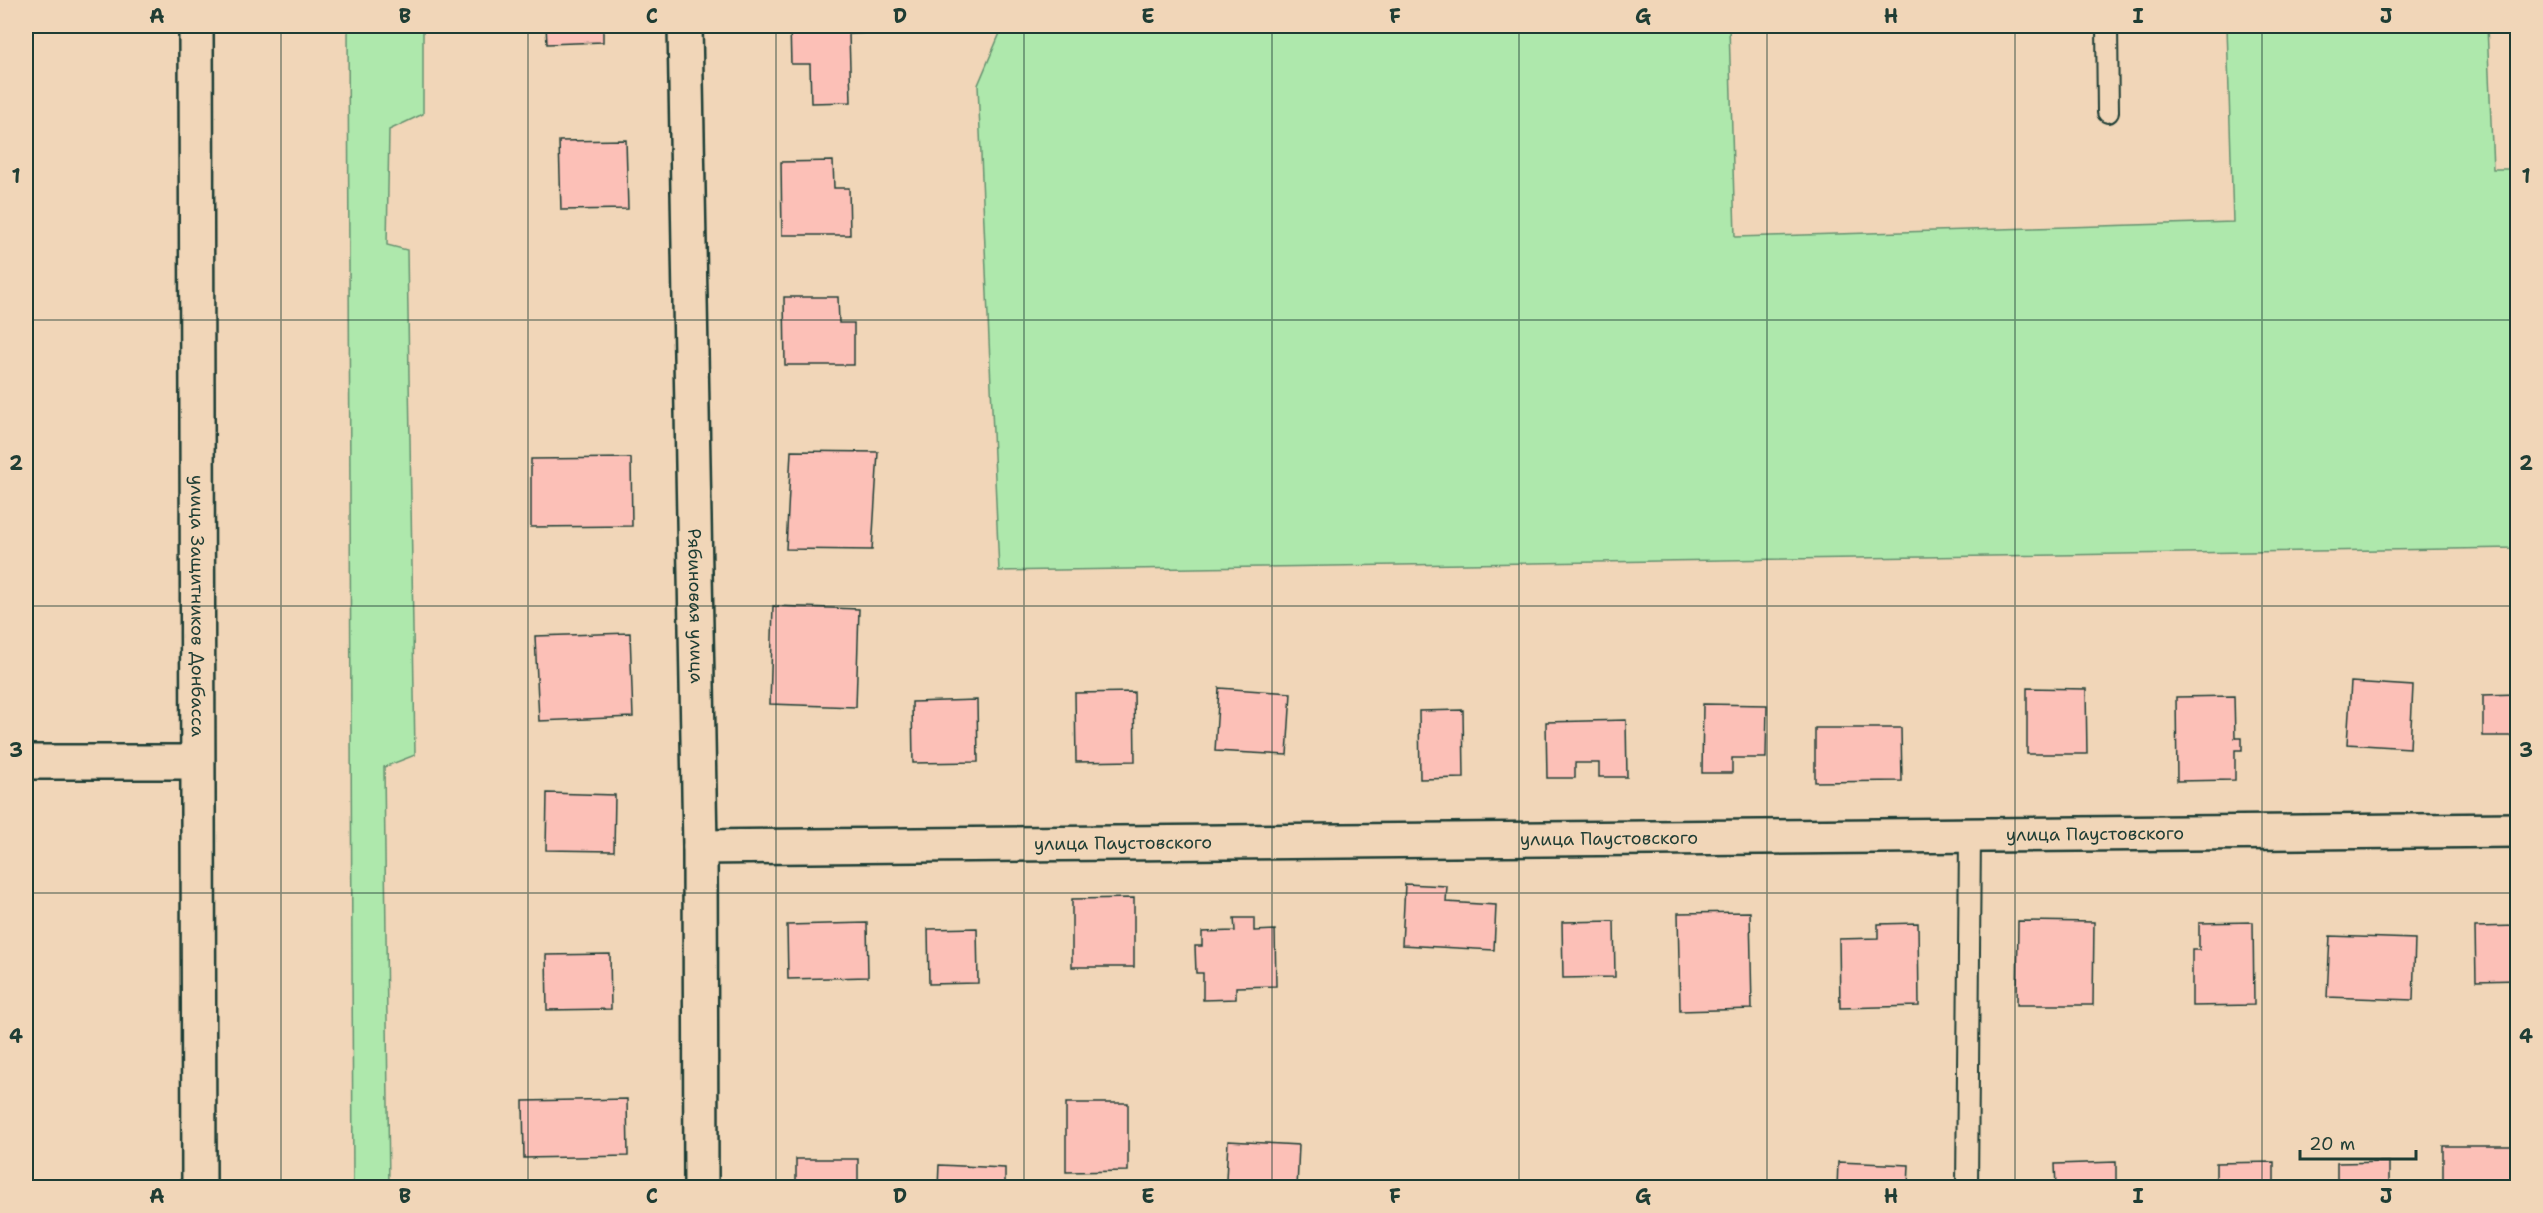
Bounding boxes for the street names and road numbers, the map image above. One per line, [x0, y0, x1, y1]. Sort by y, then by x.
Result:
street label: улица Защитников Донбасса [185, 475, 210, 737]
street label: Рябиновая улица [682, 528, 709, 684]
street label: улица Паустовского [2006, 821, 2184, 847]
street label: улица Паустовского [1520, 826, 1698, 851]
street label: улица Паустовского [1034, 830, 1212, 856]

